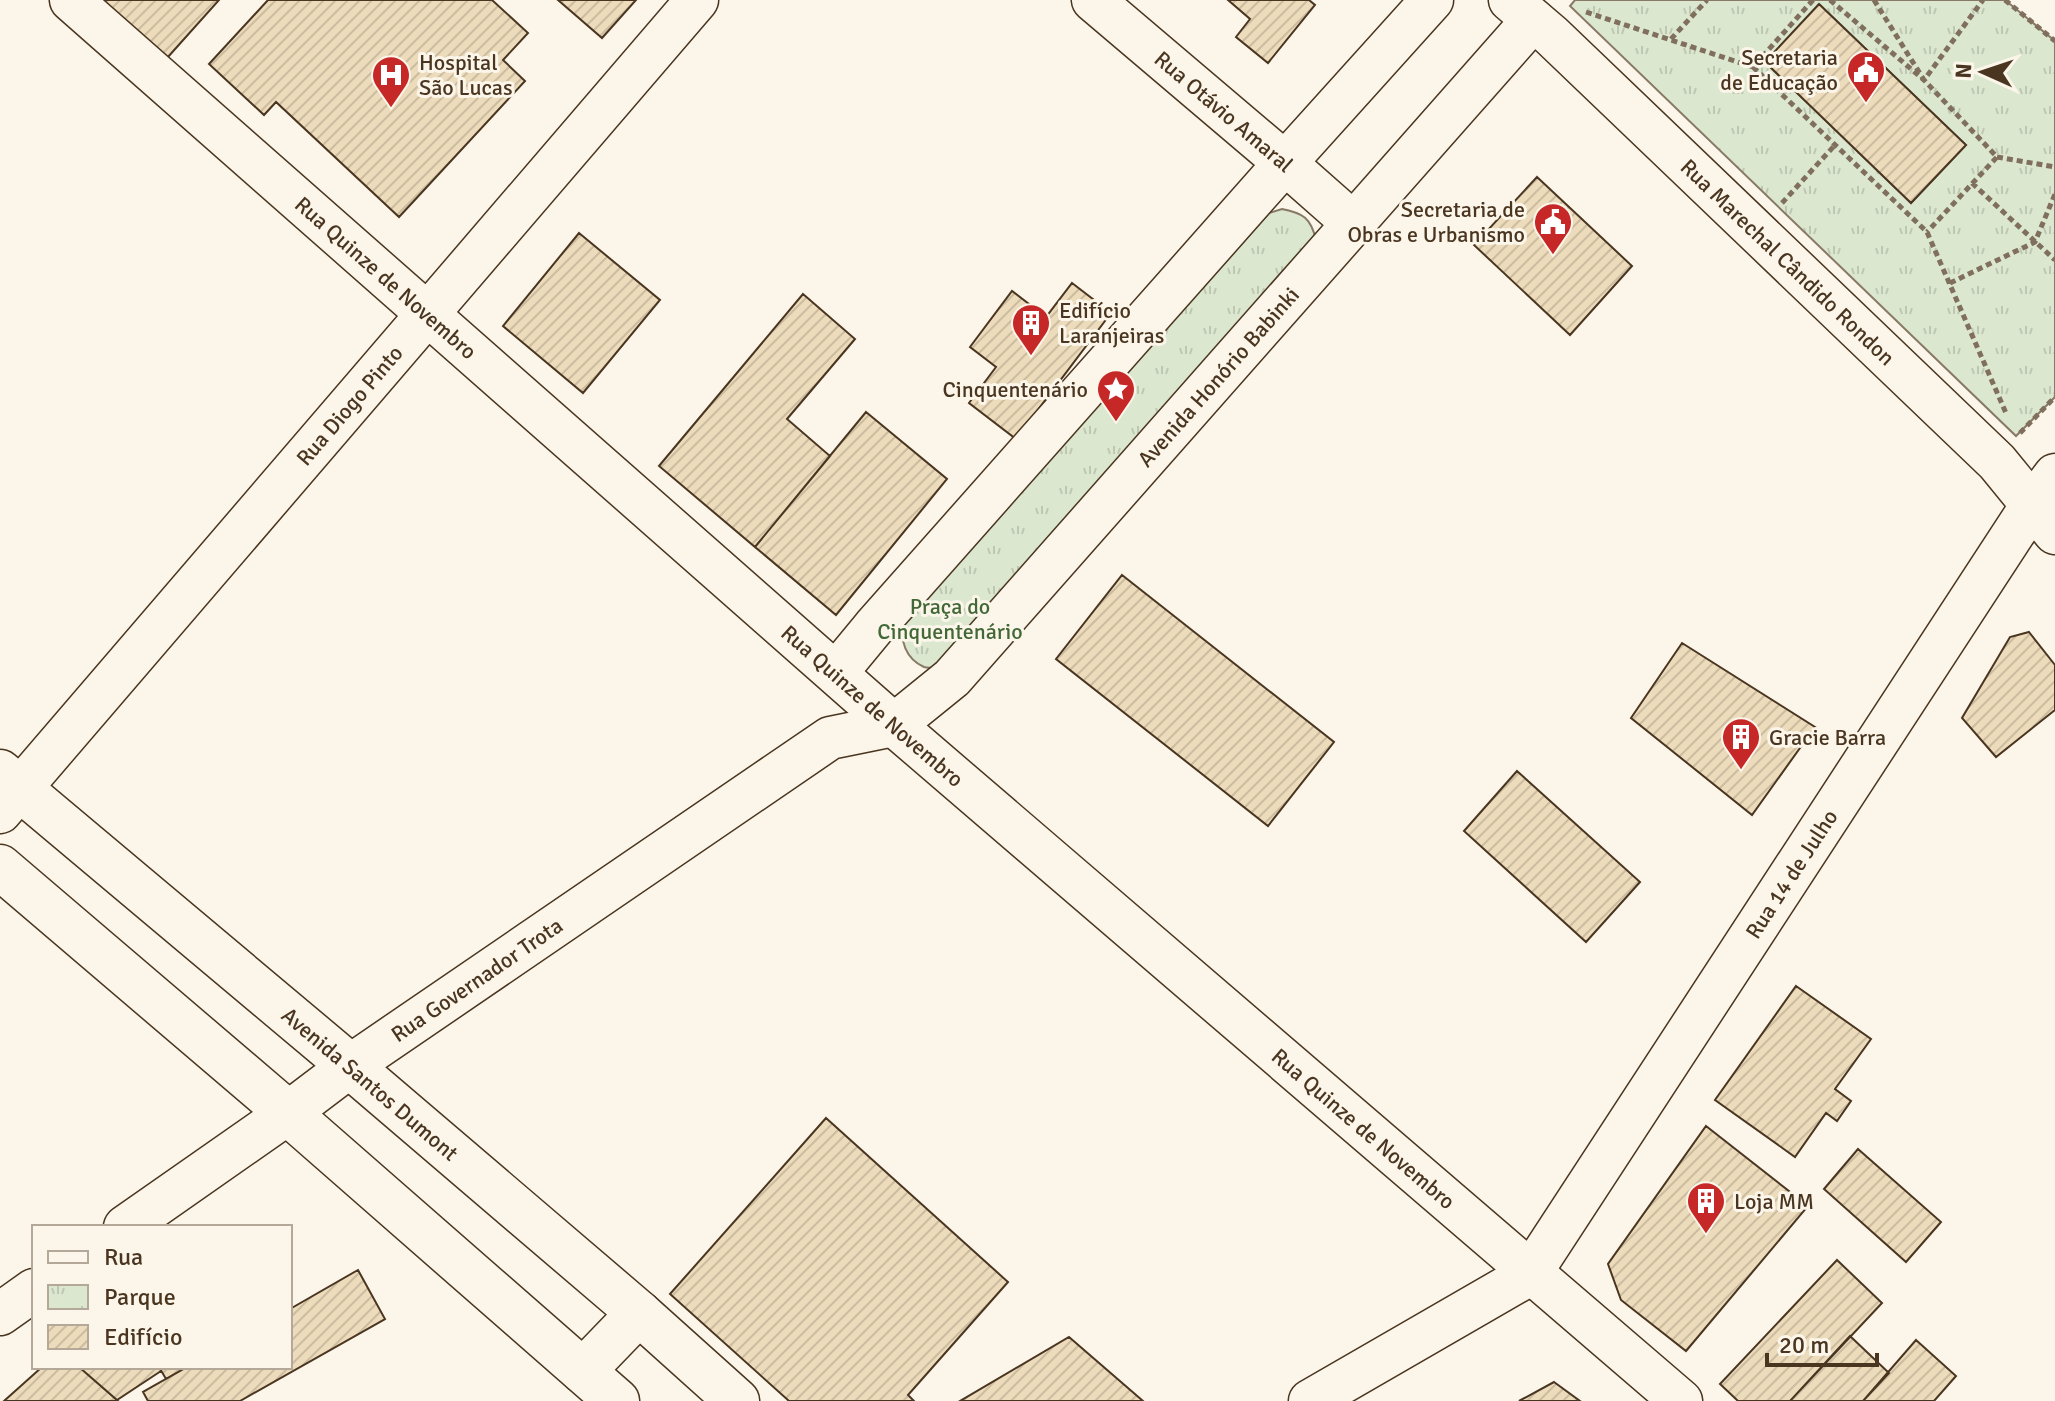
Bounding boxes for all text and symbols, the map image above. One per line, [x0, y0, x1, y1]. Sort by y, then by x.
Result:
north arrow [1943, 32, 2023, 112]
place label: Secretaria de Educação [1720, 44, 1838, 96]
street label: Rua Otávio Amaral [1149, 45, 1299, 178]
place label: Hospital São Lucas [419, 49, 513, 101]
public building icon: Secretaria de Educação [1845, 49, 1887, 104]
hospital icon: Hospital São Lucas [370, 54, 412, 109]
text: N [1950, 63, 1977, 79]
street label: Rua Marechal Cândido Rondon [1675, 153, 1901, 371]
street label: Rua Quinze de Novembro [290, 190, 483, 365]
place label: Secretaria de Obras e Urbanismo [1347, 196, 1525, 248]
public building icon: Secretaria de Obras e Urbanismo [1532, 201, 1574, 256]
street label: Avenida Honório Babinki [1132, 281, 1305, 472]
place label: Edifício Laranjeiras [1059, 297, 1164, 349]
building icon: Edifício Laranjeiras [1010, 302, 1052, 357]
street label: Rua Diogo Pinto [290, 340, 408, 471]
place icon: Cinquentenário [1095, 368, 1137, 423]
place label: Cinquentenário [943, 376, 1088, 403]
park label: Praça do Cinquentenário [877, 593, 1023, 645]
street label: Rua Quinze de Novembro [776, 619, 969, 792]
building icon: Gracie Barra [1720, 716, 1762, 771]
place label: Gracie Barra [1769, 724, 1886, 751]
street label: Rua 14 de Julho [1739, 804, 1843, 943]
street label: Rua Governador Trota [386, 911, 567, 1048]
street label: Avenida Santos Dumont [276, 1001, 464, 1166]
street label: Rua Quinze de Novembro [1266, 1042, 1461, 1215]
building icon: Loja MM [1685, 1180, 1727, 1235]
place label: Loja MM [1734, 1188, 1814, 1215]
legend [32, 1225, 292, 1369]
text: Rua [104, 1242, 143, 1272]
text: Parque [104, 1282, 176, 1312]
scale bar [1767, 1317, 1877, 1367]
text: Edifício [104, 1322, 182, 1352]
text: 20 m [1779, 1330, 1829, 1360]

